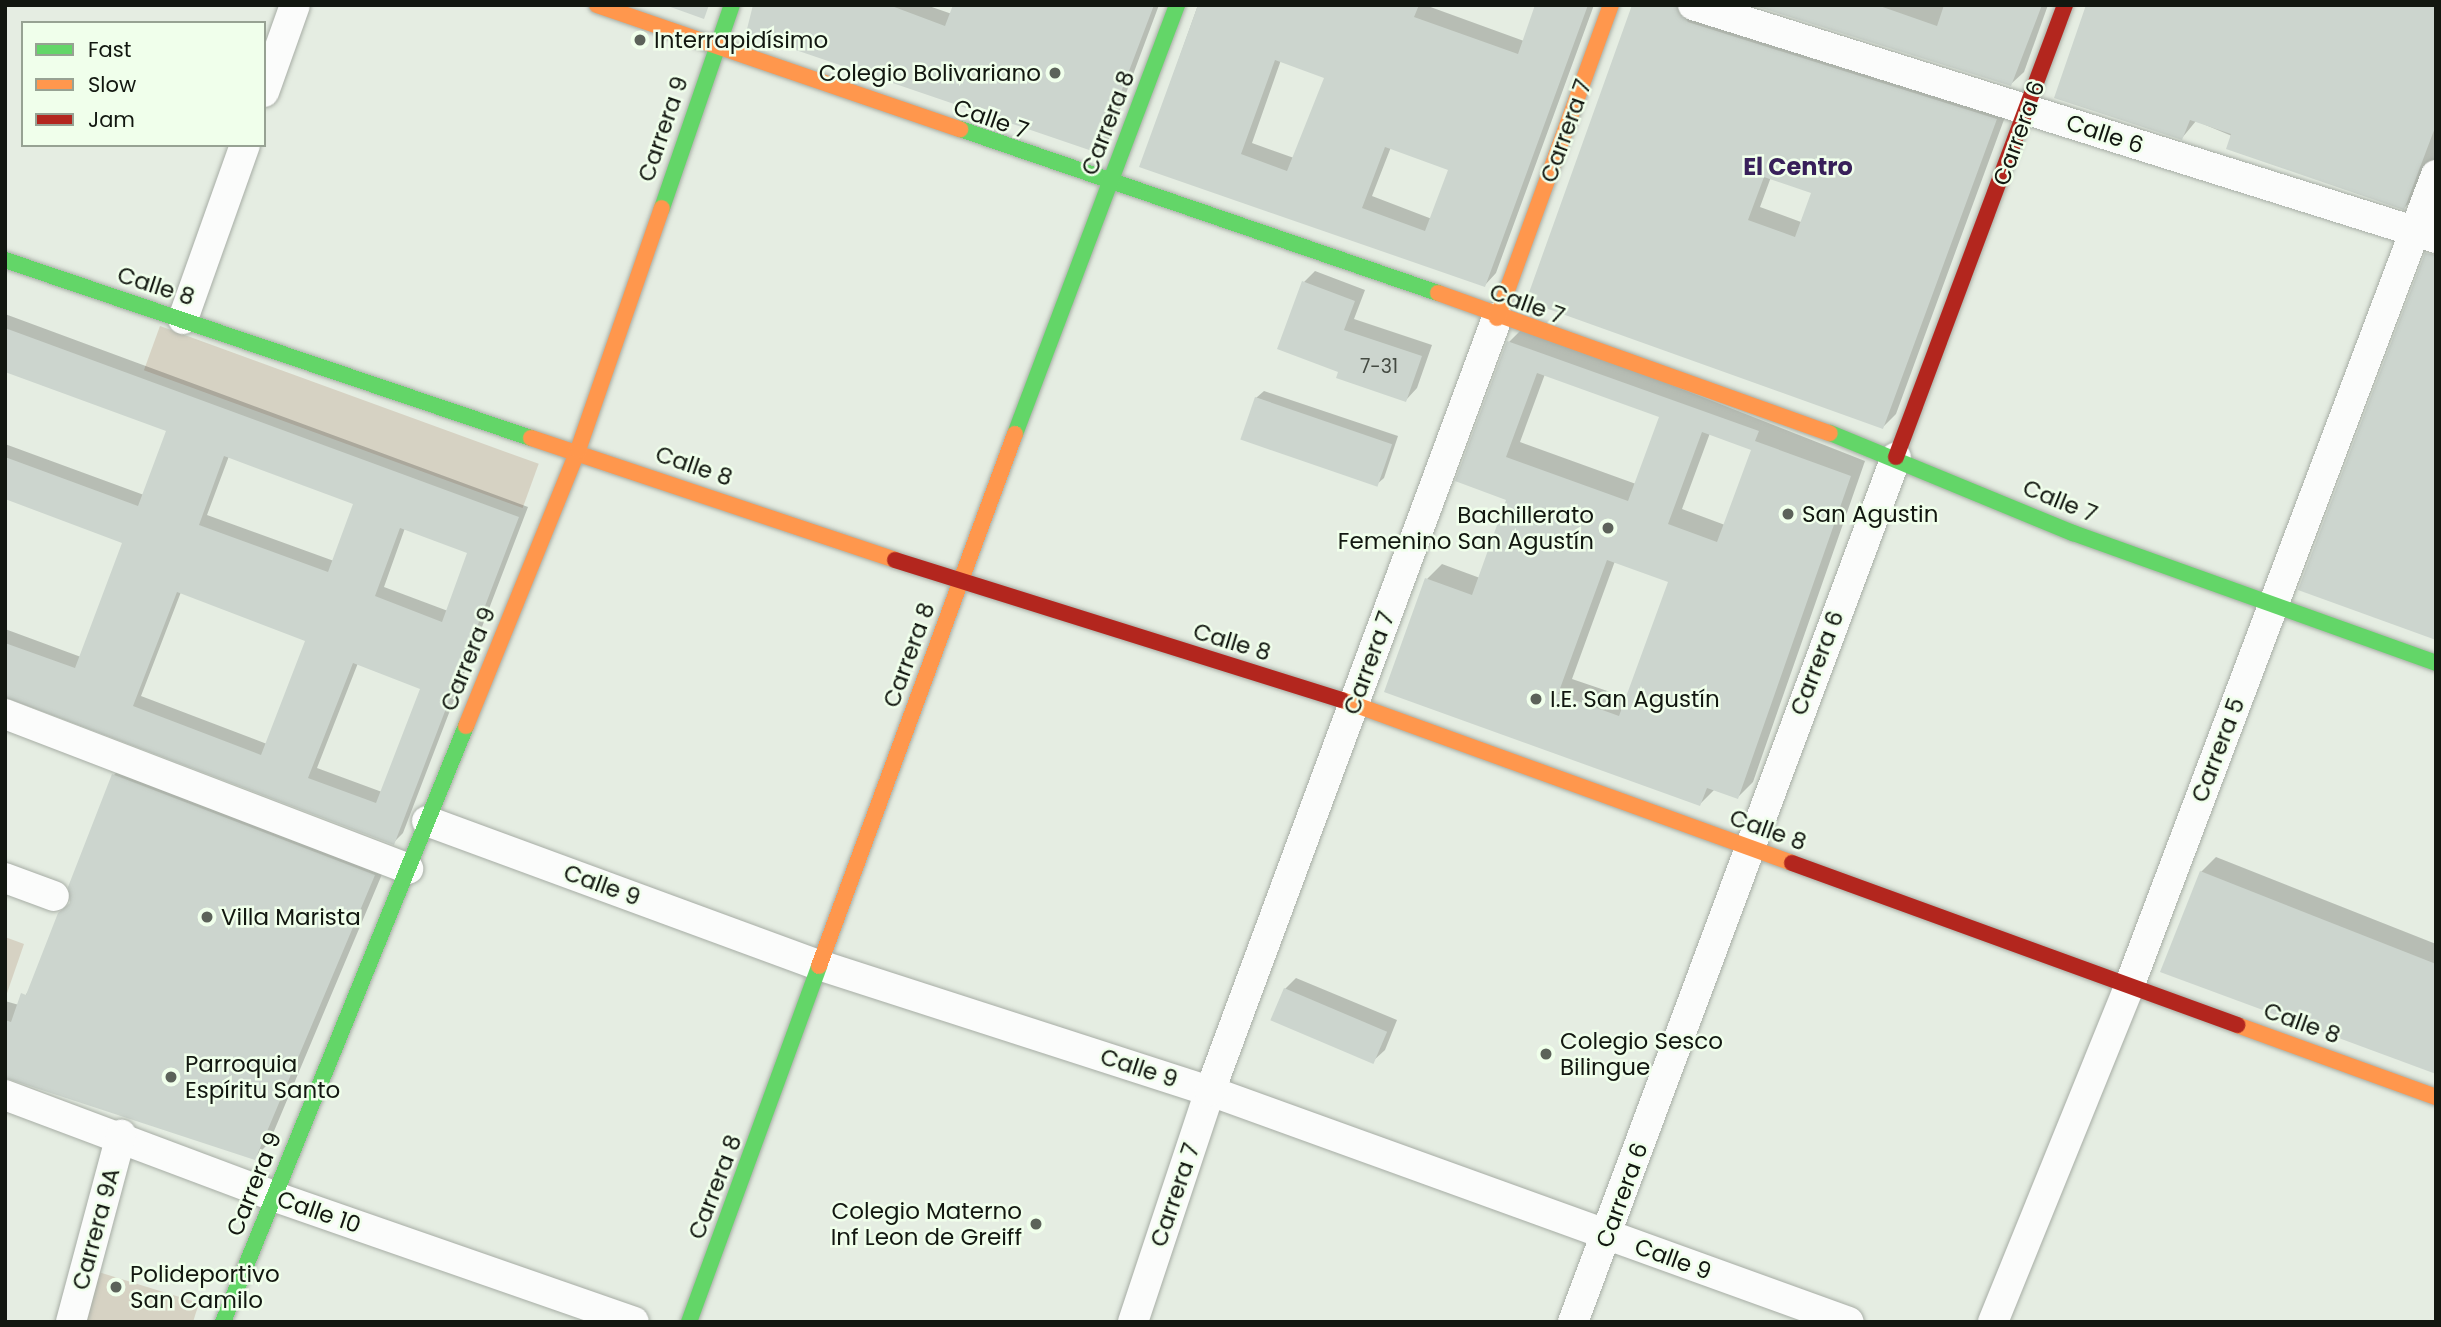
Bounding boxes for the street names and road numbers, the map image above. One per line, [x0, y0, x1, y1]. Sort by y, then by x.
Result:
street label: Carrera 8 [1075, 67, 1141, 179]
street label: Carrera 9 [632, 73, 694, 185]
street label: Carrera 7 [1535, 76, 1597, 186]
street label: Carrera 6 [1987, 77, 2051, 189]
street label: Calle 7 [950, 93, 1032, 145]
street label: Calle 6 [2063, 109, 2147, 159]
street label: Calle 8 [114, 261, 198, 311]
street label: Calle 7 [1486, 278, 1568, 330]
street label: Calle 8 [652, 440, 736, 492]
street label: Calle 7 [2019, 474, 2101, 528]
street label: Carrera 8 [877, 599, 941, 711]
street label: Carrera 9 [435, 603, 501, 715]
street label: Carrera 6 [1784, 607, 1850, 719]
street label: Carrera 7 [1338, 608, 1400, 718]
street label: Calle 8 [1190, 617, 1274, 667]
street label: Carrera 5 [2186, 694, 2250, 806]
street label: Calle 8 [1726, 803, 1810, 857]
street label: Calle 9 [560, 858, 644, 912]
street label: Calle 8 [2260, 996, 2344, 1050]
street label: Calle 9 [1097, 1043, 1181, 1093]
street label: Carrera 9 [221, 1128, 287, 1240]
street label: Carrera 8 [682, 1131, 748, 1243]
street label: Carrera 6 [1590, 1139, 1654, 1251]
street label: Carrera 7 [1144, 1140, 1206, 1250]
street label: Carrera 9A [66, 1165, 126, 1293]
street label: Calle 10 [273, 1185, 365, 1239]
street label: Calle 9 [1631, 1232, 1715, 1286]

